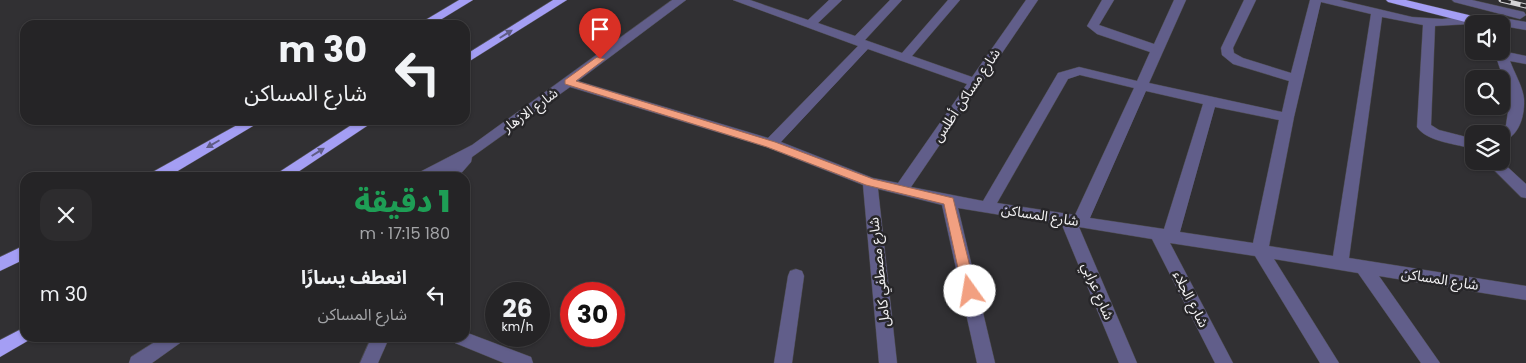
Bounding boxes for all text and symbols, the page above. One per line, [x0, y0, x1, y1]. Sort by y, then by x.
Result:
pin [579, 8, 621, 59]
icon: arrive [586, 15, 614, 43]
map controls [1465, 15, 1510, 170]
button: sound [1465, 15, 1510, 60]
text: 30 m [279, 25, 367, 74]
one-way arrow [500, 30, 513, 39]
icon: left [385, 40, 450, 105]
street label: شارع مساكن أطلس [927, 44, 1006, 146]
button: search [1465, 70, 1510, 115]
text: شارع المساكن [244, 78, 367, 109]
street label: شارع الازهار [497, 83, 563, 138]
button: layers [1465, 125, 1510, 170]
one-way arrow [206, 140, 221, 148]
one-way arrow [312, 147, 325, 156]
text: 1 دقيقة [354, 180, 450, 223]
button: close [40, 189, 92, 241]
street label: شارع المساكن [1000, 199, 1080, 232]
street label: شارع مصطفي كامل [863, 216, 896, 328]
text: 180 m · 17:15 [360, 222, 450, 245]
street label: شارع عرابي [1076, 259, 1119, 323]
street label: شارع المساكن [1400, 263, 1480, 296]
text: انعطف يسارًا [301, 264, 407, 291]
position arrow [943, 264, 995, 316]
street label: شارع الجلاء [1167, 267, 1214, 331]
text: 30 m [40, 281, 88, 308]
icon: left [422, 281, 450, 309]
speed limit sign: 30 [560, 282, 625, 347]
text: 26 [502, 291, 533, 326]
text: شارع المساكن [318, 303, 407, 326]
text: km/h [502, 318, 533, 335]

